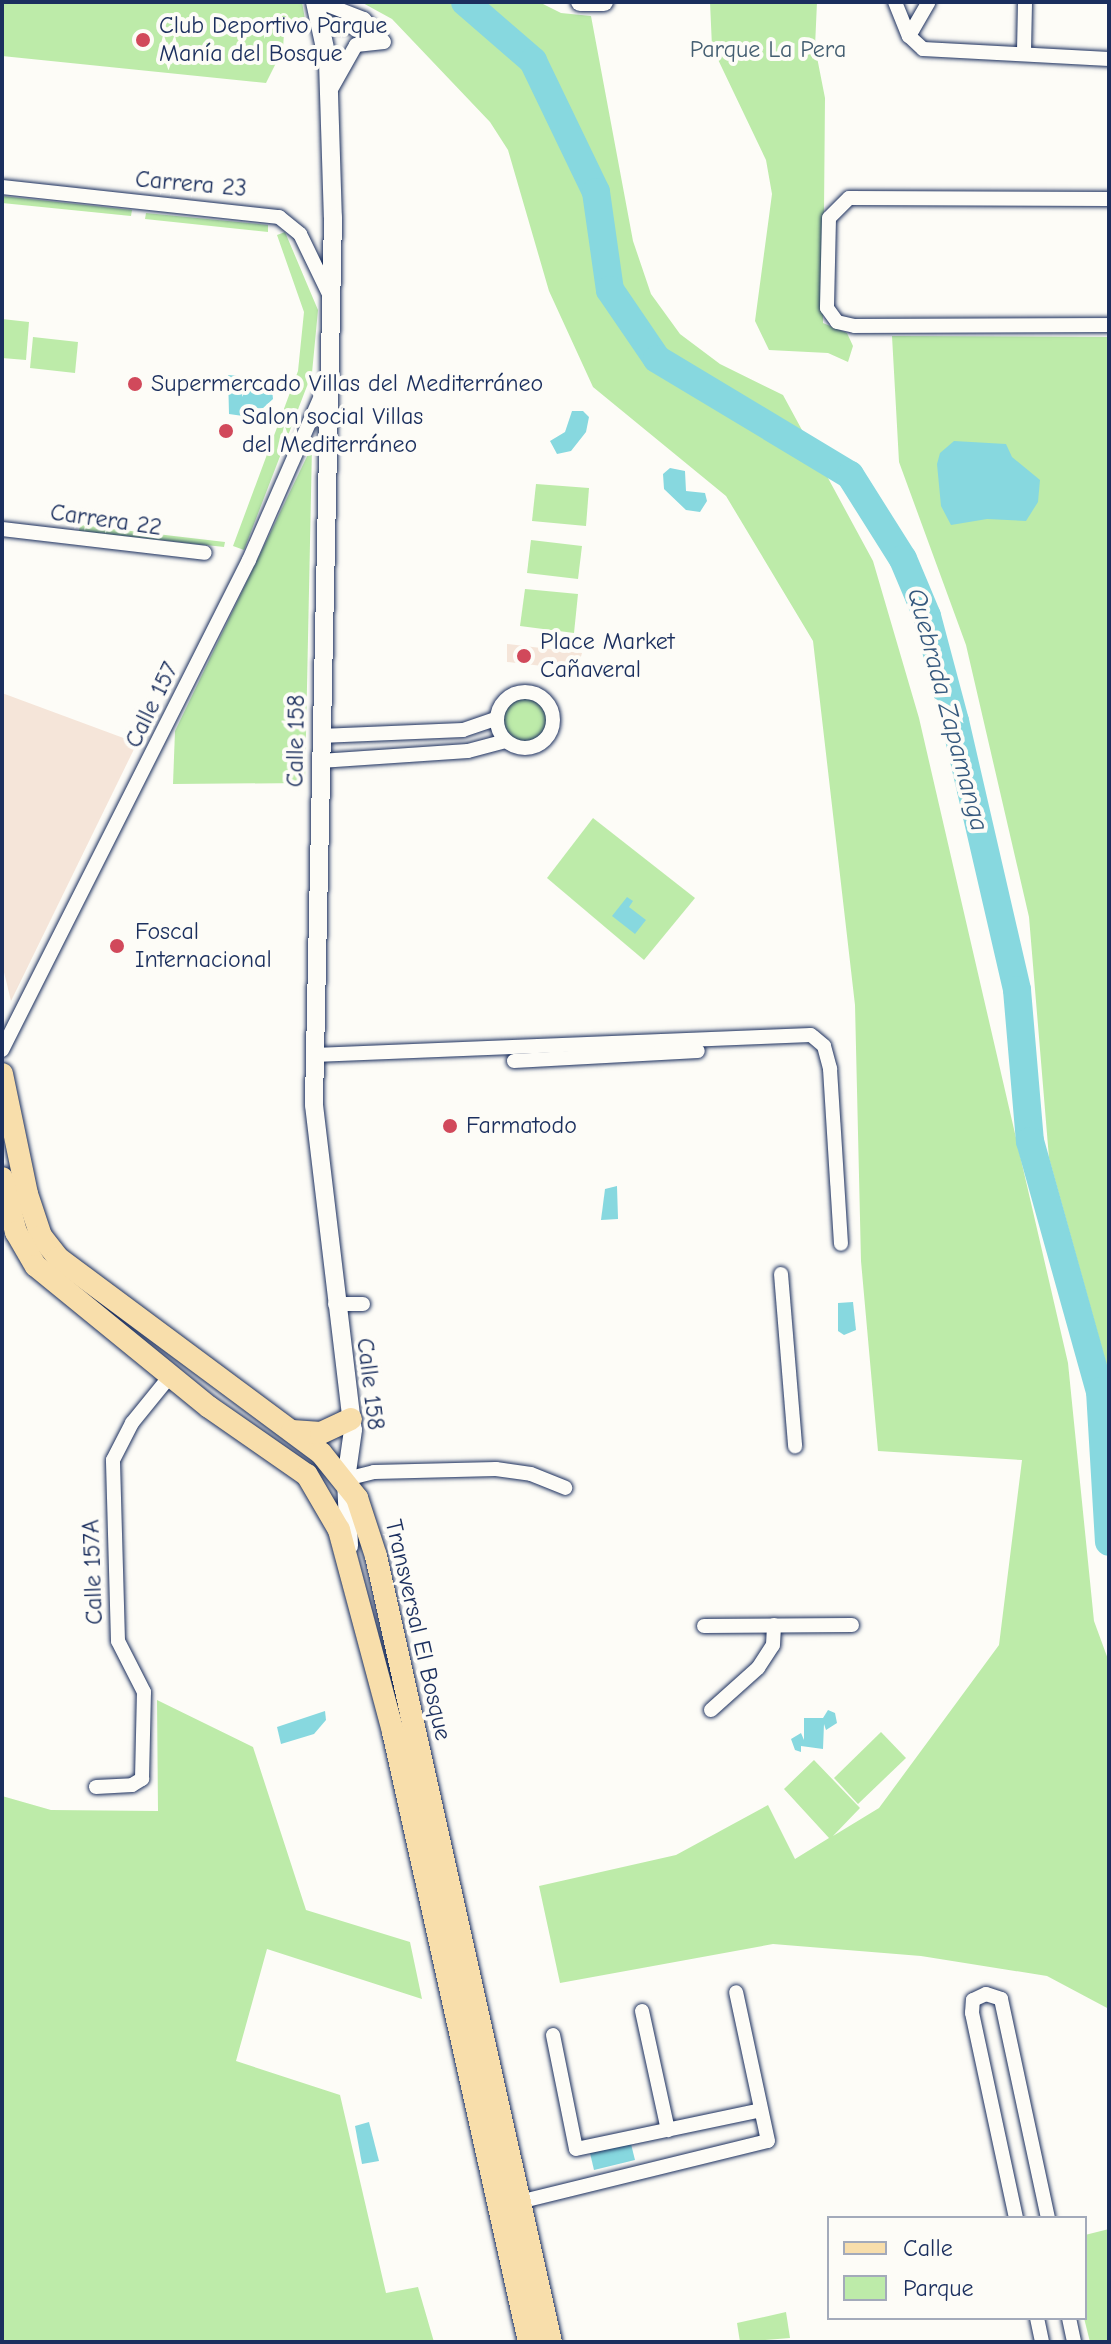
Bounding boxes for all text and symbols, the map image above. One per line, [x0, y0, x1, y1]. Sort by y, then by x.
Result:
place label: Club Deportivo Parque Manía del Bosque [159, 12, 387, 68]
marker: Club Deportivo Parque Manía del Bosque [134, 31, 152, 49]
park label: Parque La Pera [690, 36, 846, 64]
street label: Carrera 23 [134, 165, 248, 203]
place label: Supermercado Villas del Mediterráneo [151, 370, 543, 398]
marker: Supermercado Villas del Mediterráneo [126, 375, 144, 393]
place label: Salon social Villas del Mediterráneo [242, 403, 423, 459]
marker: Salon social Villas del Mediterráneo [217, 422, 235, 440]
street label: Carrera 22 [48, 498, 164, 542]
water label: Quebrada Zapamanga [900, 585, 994, 835]
place label: Place Market Cañaveral [540, 628, 675, 684]
marker: Place Market Cañaveral [515, 647, 533, 665]
street label: Calle 157 [119, 658, 185, 752]
street label: Calle 158 [281, 694, 311, 788]
place label: Foscal Internacional [135, 918, 272, 974]
marker: Foscal Internacional [106, 935, 128, 957]
place label: Farmatodo [466, 1112, 577, 1140]
marker: Farmatodo [441, 1117, 459, 1135]
street label: Calle 158 [350, 1336, 390, 1432]
street label: Transversal El Bosque [379, 1517, 457, 1743]
street label: Calle 157A [77, 1519, 109, 1625]
legend [827, 2216, 1087, 2320]
text: Calle [903, 2234, 953, 2262]
text: Parque [903, 2274, 974, 2302]

